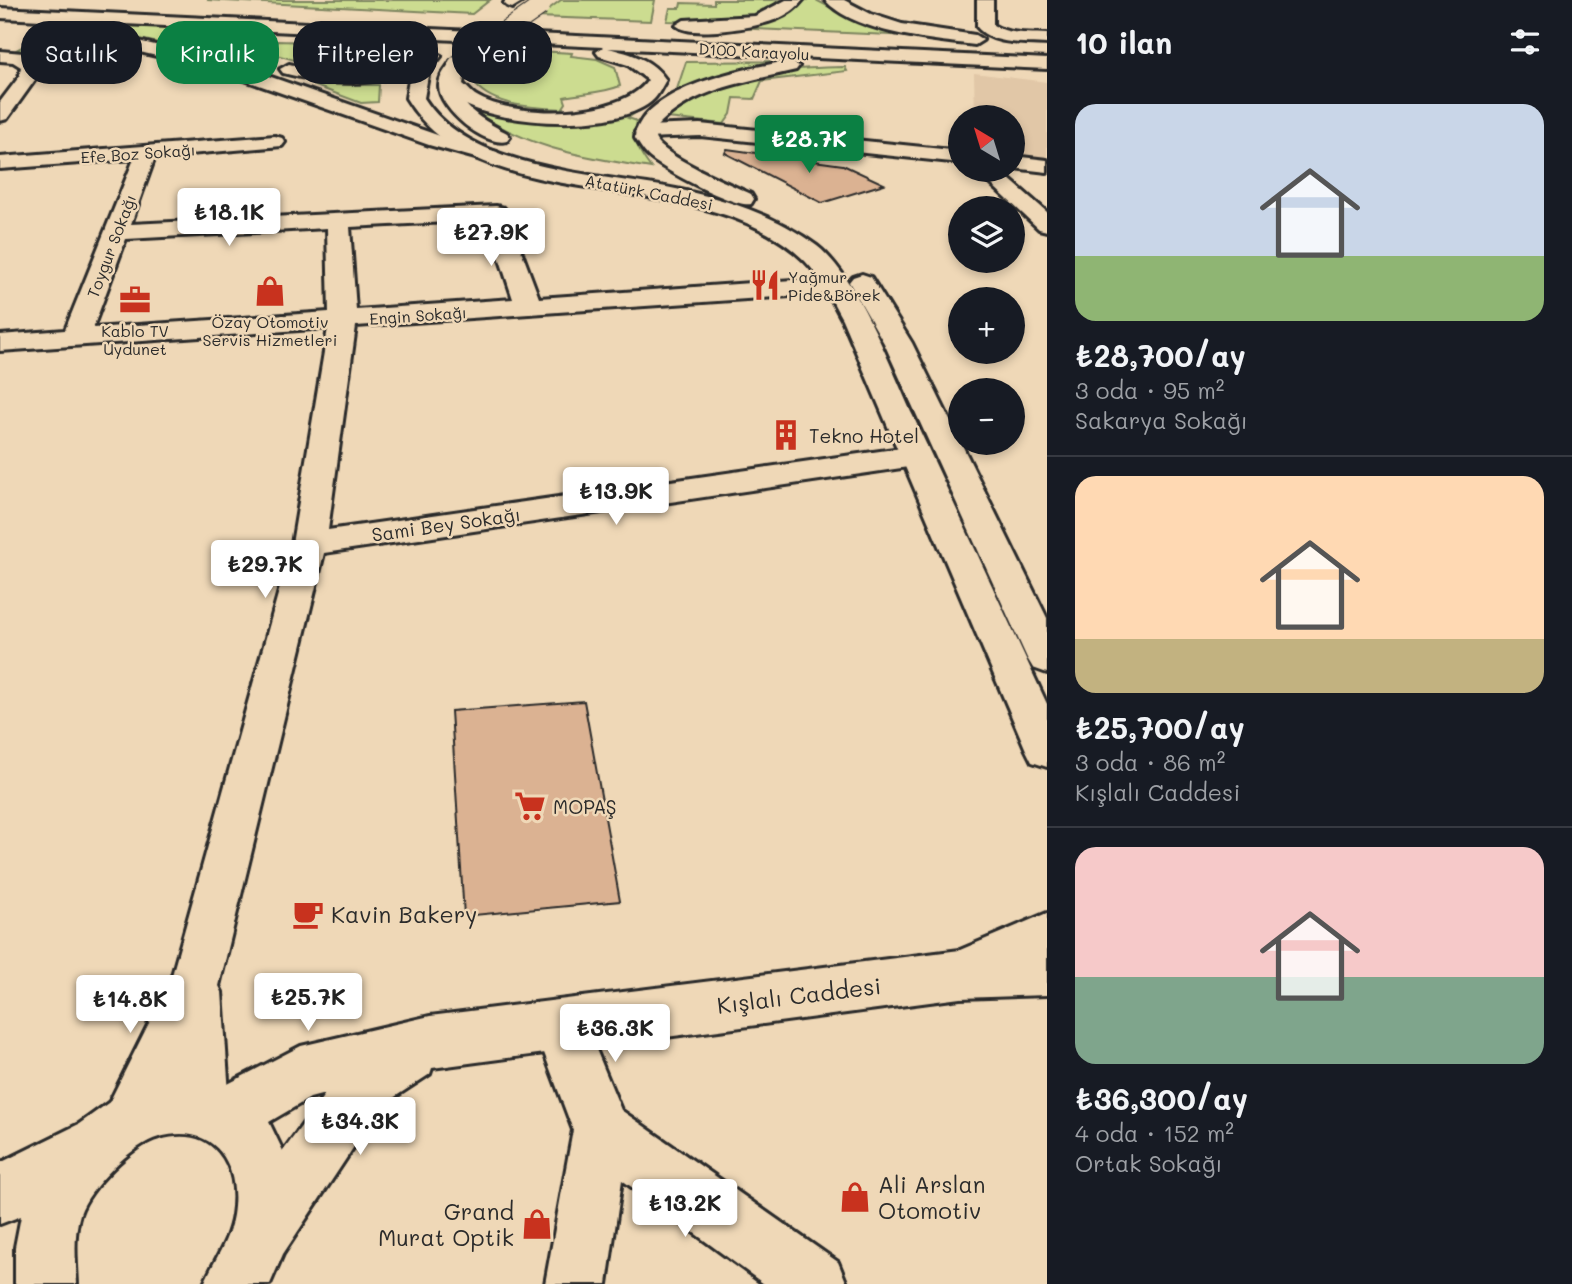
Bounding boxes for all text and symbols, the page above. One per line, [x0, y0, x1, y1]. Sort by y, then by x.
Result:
chip: Satılık [21, 21, 142, 84]
chip: Kiralık [156, 21, 279, 84]
chip: Filtreler [293, 21, 438, 84]
chip: Yeni [452, 21, 552, 84]
text: 10 ilan [1075, 22, 1172, 62]
icon: filters [1506, 23, 1544, 61]
street label: D100 Karayolu [698, 38, 810, 64]
north arrow [948, 105, 1026, 182]
map controls [948, 105, 1025, 455]
pin: ₺28.7K [752, 116, 866, 175]
text: ₺28.7K [771, 123, 847, 153]
street label: Efe Boz Sokağı [80, 139, 196, 167]
icon: home [1247, 150, 1373, 276]
street label: Atatürk Caddesi [583, 169, 715, 215]
pin: ₺18.1K [172, 188, 286, 248]
street label: Toygur Sokağı [82, 191, 140, 301]
text: ₺18.1K [193, 196, 265, 226]
button: layers [948, 196, 1025, 273]
pin: ₺27.9K [434, 208, 548, 268]
text: ₺27.9K [453, 216, 529, 246]
place label: Yağmur Pide&Börek [788, 266, 880, 305]
restaurant icon: Yağmur Pide&Börek [748, 268, 782, 302]
shop icon: Özay Otomotiv Servis Hizmetleri [253, 274, 287, 308]
office icon: Kablo TV Uydunet [118, 283, 152, 317]
button: + [948, 287, 1025, 364]
street label: Engin Sokağı [369, 301, 467, 329]
place label: Özay Otomotiv Servis Hizmetleri [203, 311, 337, 350]
place label: Kablo TV Uydunet [101, 320, 169, 359]
text: ₺28,700/ay [1075, 335, 1246, 375]
text: 3 oda · 95 m² [1075, 375, 1225, 405]
button: − [948, 378, 1025, 455]
text: Sakarya Sokağı [1075, 405, 1248, 435]
building icon: Tekno Hotel [769, 418, 803, 452]
place label: Tekno Hotel [809, 423, 919, 448]
pin: ₺13.9K [559, 468, 673, 527]
text: ₺13.9K [579, 475, 653, 505]
street label: Sami Bey Sokağı [370, 501, 522, 547]
icon: home [1247, 522, 1373, 648]
pin: ₺29.7K [208, 540, 322, 600]
text: ₺29.7K [227, 548, 303, 578]
text: ₺25,700/ay [1075, 707, 1245, 747]
text: 3 oda · 86 m² [1075, 747, 1225, 777]
text: Kışlalı Caddesi [1075, 777, 1240, 807]
supermarket icon: MOPAŞ [513, 789, 547, 823]
place label: MOPAŞ [553, 794, 616, 819]
icon: home [1247, 893, 1373, 1019]
cafe icon: Kavin Bakery [291, 897, 325, 931]
place label: Kavin Bakery [331, 899, 477, 929]
street label: Kışlalı Caddesi [715, 970, 883, 1020]
pin: ₺25.7K [251, 974, 365, 1033]
pin: ₺14.8K [73, 976, 187, 1035]
text: ₺25.7K [270, 981, 346, 1011]
text: ₺14.8K [92, 983, 168, 1013]
pin: ₺36.3K [558, 1004, 672, 1064]
text: ₺36.3K [576, 1012, 654, 1042]
text: ₺36,300/ay [1075, 1078, 1248, 1118]
pin: ₺34.3K [303, 1098, 417, 1157]
text: ₺34.3K [321, 1105, 399, 1135]
text: 4 oda · 152 m² [1075, 1118, 1234, 1148]
text: Ortak Sokağı [1075, 1148, 1222, 1178]
place label: Ali Arslan Otomotiv [878, 1169, 986, 1225]
pin: ₺13.2K [628, 1180, 742, 1239]
shop icon: Ali Arslan Otomotiv [838, 1180, 872, 1214]
text: ₺13.2K [648, 1187, 722, 1217]
place label: Grand Murat Optik [378, 1196, 514, 1252]
shop icon: Grand Murat Optik [520, 1207, 554, 1241]

